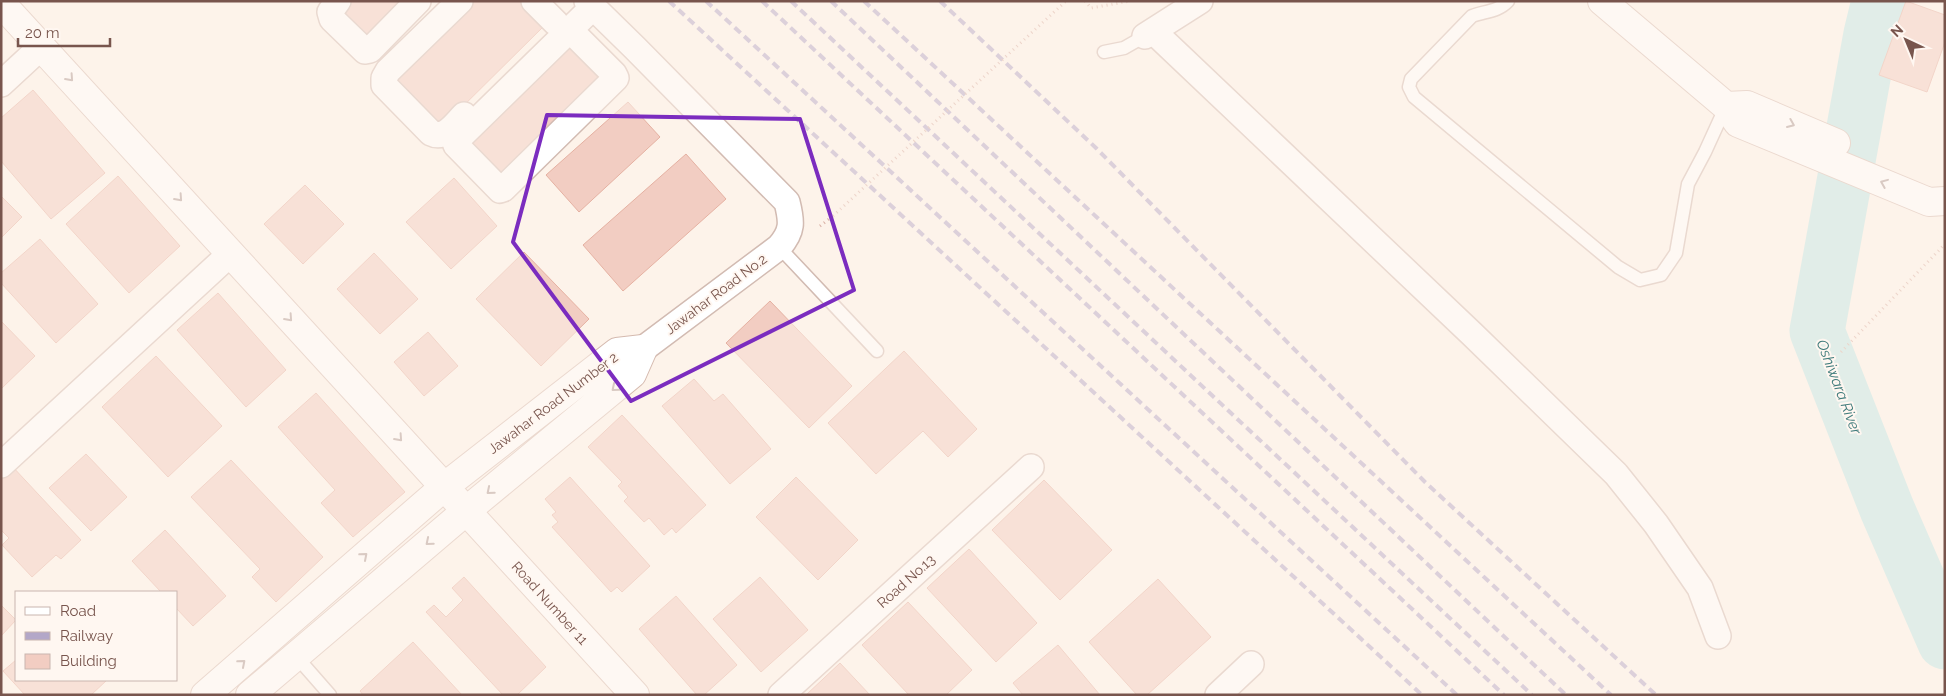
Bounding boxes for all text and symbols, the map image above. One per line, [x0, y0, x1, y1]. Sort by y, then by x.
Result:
scale bar [18, 15, 110, 47]
north arrow [1881, 15, 1931, 65]
text: N [1888, 21, 1906, 40]
text: 20 m [25, 24, 60, 42]
one-way arrow [64, 73, 73, 82]
one-way arrow [1787, 118, 1795, 128]
one-way arrow [1880, 179, 1889, 189]
one-way arrow [173, 193, 182, 202]
street label: Jawahar Road No.2 [662, 251, 770, 337]
one-way arrow [283, 312, 292, 321]
water label: Oshiwara River [1813, 337, 1866, 438]
street label: Jawahar Road Number 2 [485, 349, 621, 457]
one-way arrow [612, 382, 621, 390]
one-way arrow [393, 432, 402, 441]
one-way arrow [487, 486, 496, 494]
one-way arrow [426, 537, 435, 545]
street label: Road No.13 [874, 551, 938, 611]
one-way arrow [359, 553, 368, 562]
street label: Road Number 11 [509, 558, 591, 648]
legend [15, 591, 178, 681]
text: Road [60, 602, 96, 620]
text: Railway [60, 627, 113, 645]
text: Building [60, 652, 117, 670]
one-way arrow [236, 660, 245, 669]

